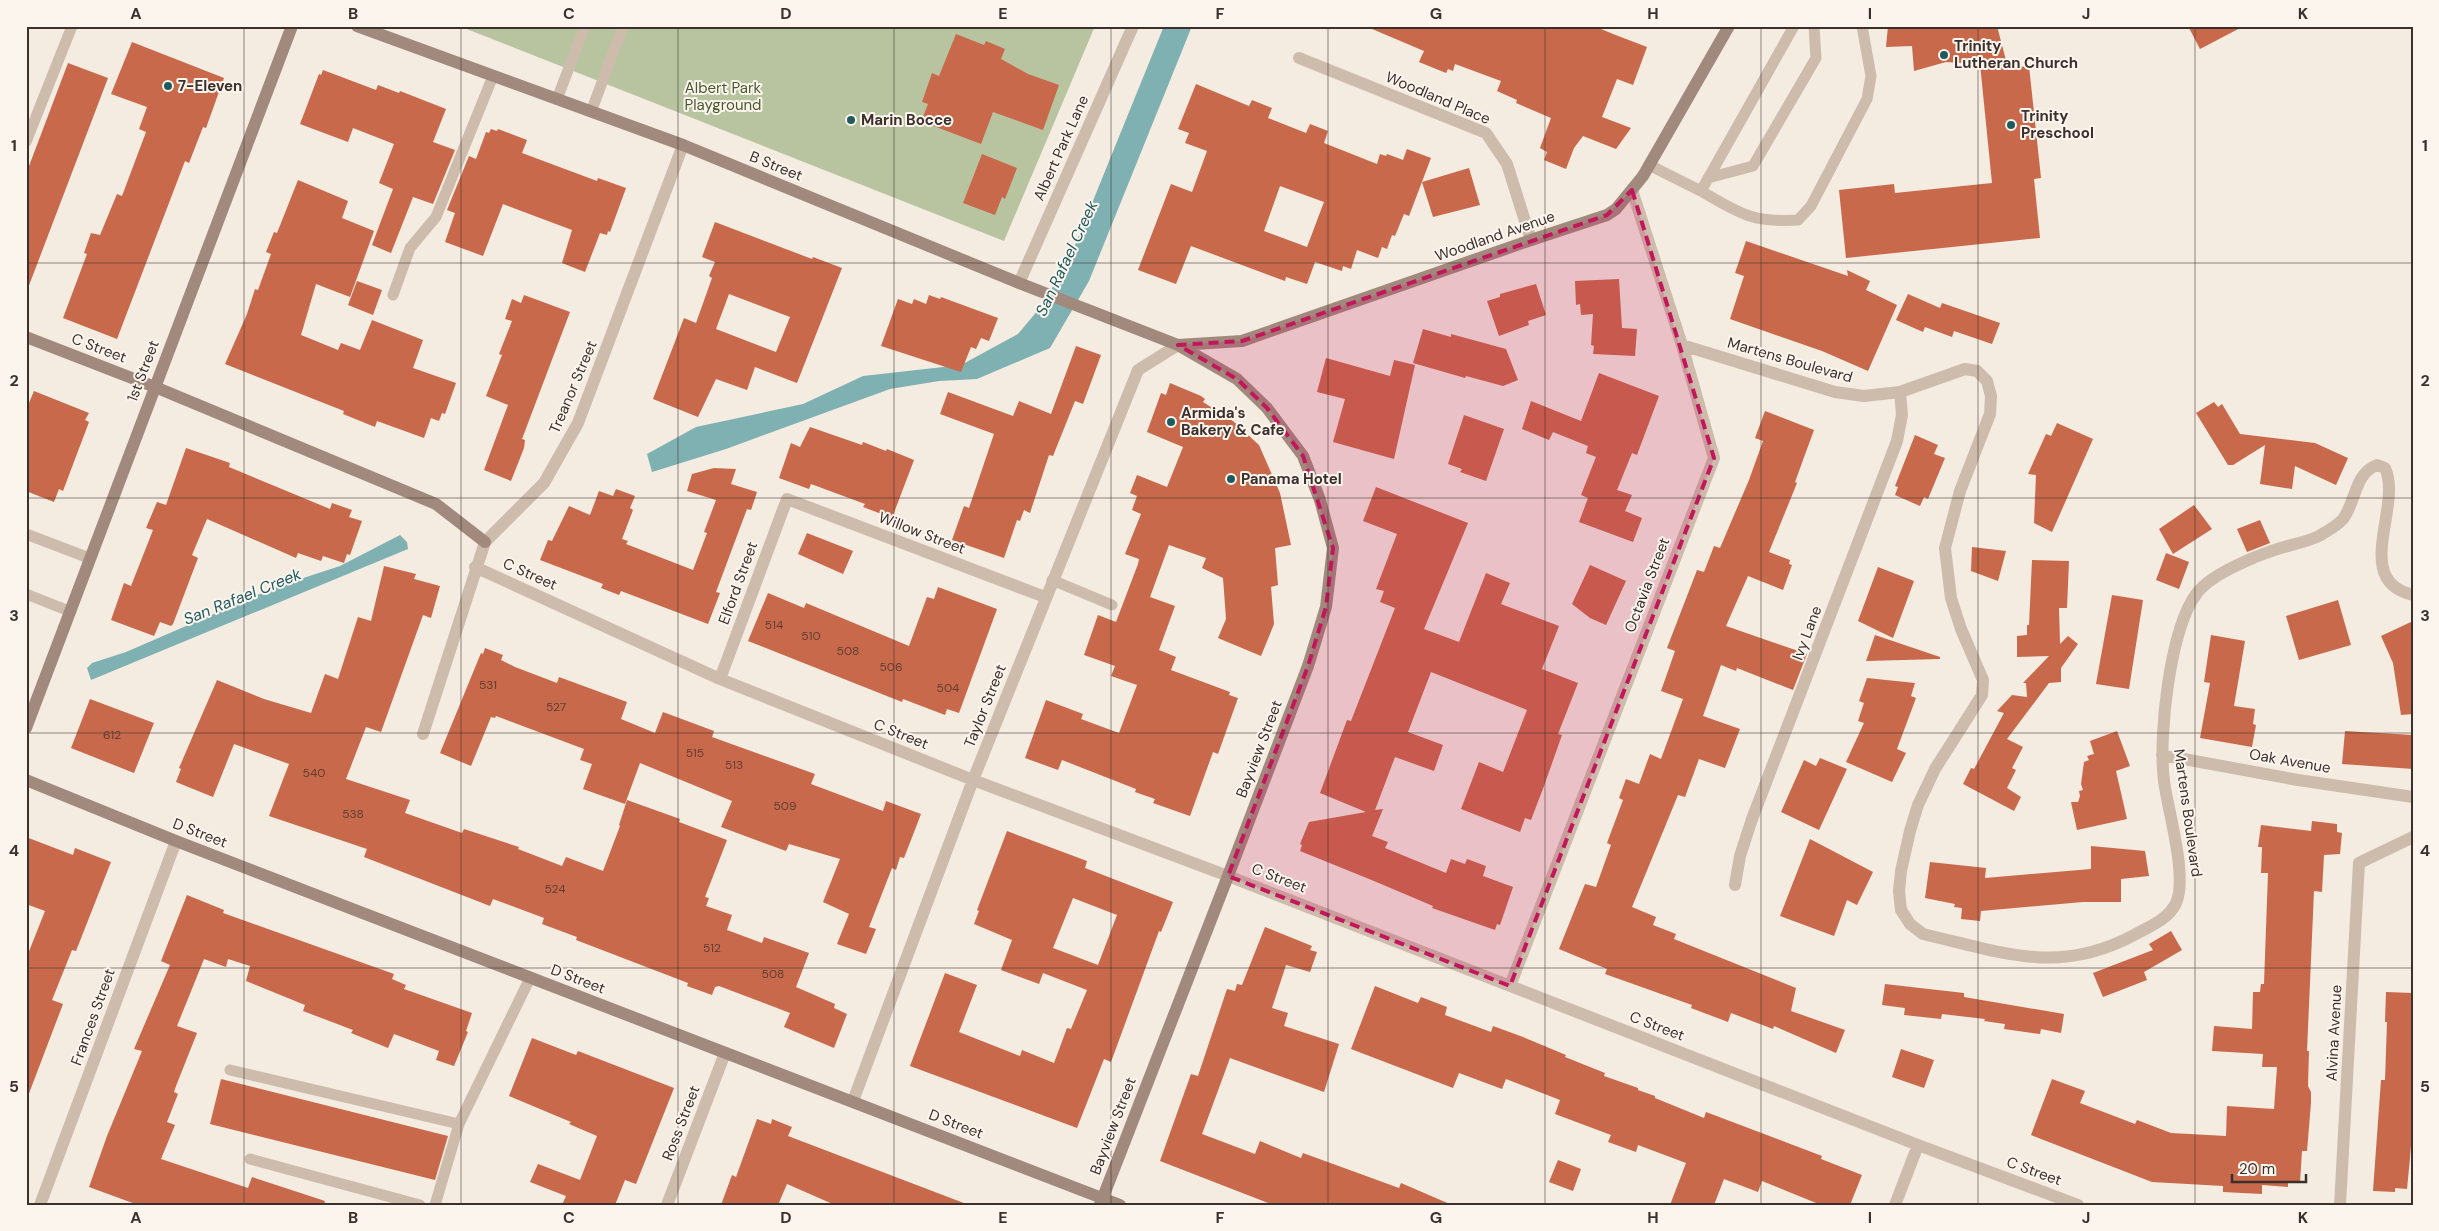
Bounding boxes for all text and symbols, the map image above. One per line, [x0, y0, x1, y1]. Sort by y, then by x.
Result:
text: A [130, 3, 142, 24]
text: B [348, 3, 358, 24]
text: C [563, 3, 575, 24]
text: D [780, 3, 792, 24]
text: E [998, 3, 1008, 24]
text: F [1216, 3, 1225, 24]
text: G [1430, 3, 1442, 24]
text: H [1647, 3, 1659, 24]
text: I [1868, 3, 1872, 24]
text: J [2082, 3, 2090, 24]
text: K [2298, 3, 2309, 24]
place label: Trinity Lutheran Church [1954, 36, 2078, 73]
marker: Trinity Lutheran Church [1938, 49, 1950, 61]
street label: Woodland Place [1383, 67, 1493, 129]
place label: 7-Eleven [178, 76, 242, 96]
park label: Albert Park Playground [685, 78, 762, 115]
marker: 7-Eleven [162, 80, 174, 92]
street label: Albert Park Lane [1029, 92, 1093, 204]
place label: Trinity Preschool [2021, 106, 2094, 143]
place label: Marin Bocce [861, 110, 952, 130]
marker: Marin Bocce [845, 114, 857, 126]
marker: Trinity Preschool [2005, 119, 2017, 131]
text: 1 [11, 135, 17, 156]
text: 1 [2422, 135, 2428, 156]
street label: B Street [747, 146, 806, 186]
water label: San Rafael Creek [1030, 196, 1103, 319]
street label: Woodland Avenue [1432, 206, 1558, 266]
street label: C Street [69, 328, 129, 368]
street label: Martens Boulevard [1725, 333, 1855, 387]
street label: 1st Street [122, 337, 164, 405]
street label: Treanor Street [544, 337, 602, 437]
text: 2 [9, 370, 19, 391]
text: 2 [2420, 370, 2430, 391]
place label: Armida's Bakery & Cafe [1181, 403, 1285, 440]
marker: Armida's Bakery & Cafe [1165, 416, 1177, 428]
place label: Panama Hotel [1241, 469, 1342, 489]
marker: Panama Hotel [1225, 473, 1237, 485]
street label: Willow Street [876, 507, 968, 559]
street label: Octavia Street [1620, 535, 1674, 635]
street label: Elford Street [714, 539, 762, 627]
street label: C Street [500, 553, 560, 595]
water label: San Rafael Creek [180, 563, 305, 630]
street label: Ivy Lane [1787, 603, 1827, 663]
text: 3 [9, 605, 19, 626]
text: 3 [2420, 605, 2430, 626]
house number: 514 [765, 617, 783, 633]
house number: 510 [801, 628, 821, 644]
house number: 508 [837, 643, 859, 659]
house number: 506 [879, 659, 903, 675]
street label: Taylor Street [959, 661, 1011, 750]
house number: 531 [479, 677, 497, 693]
house number: 504 [937, 680, 959, 696]
street label: Bayview Street [1231, 697, 1287, 801]
house number: 527 [546, 699, 566, 715]
street label: C Street [871, 714, 931, 754]
house number: 612 [103, 727, 121, 743]
street label: Oak Avenue [2248, 744, 2332, 778]
house number: 515 [686, 745, 704, 761]
street label: Martens Boulevard [2169, 748, 2207, 878]
house number: 513 [725, 757, 743, 773]
house number: 540 [303, 765, 325, 781]
house number: 509 [773, 798, 797, 814]
house number: 538 [342, 806, 364, 822]
street label: D Street [170, 813, 230, 853]
text: 4 [9, 840, 19, 861]
text: 4 [2420, 840, 2430, 861]
street label: C Street [1249, 858, 1309, 898]
house number: 524 [544, 881, 566, 897]
house number: 512 [703, 940, 721, 956]
street label: D Street [548, 959, 608, 999]
street label: Frances Street [66, 966, 120, 1068]
house number: 508 [762, 966, 784, 982]
street label: Alvina Avenue [2321, 984, 2347, 1082]
street label: C Street [1627, 1006, 1687, 1046]
street label: Bayview Street [1085, 1074, 1141, 1178]
text: 5 [9, 1076, 19, 1097]
text: 5 [2420, 1076, 2430, 1097]
street label: Ross Street [658, 1082, 705, 1163]
street label: D Street [926, 1104, 986, 1144]
scale bar [2232, 1151, 2305, 1183]
street label: C Street [2004, 1152, 2064, 1190]
text: 20 m [2239, 1159, 2275, 1179]
text: A [130, 1207, 142, 1228]
text: B [348, 1207, 358, 1228]
text: C [563, 1207, 575, 1228]
text: D [780, 1207, 792, 1228]
text: E [998, 1207, 1008, 1228]
text: F [1216, 1207, 1225, 1228]
text: G [1430, 1207, 1442, 1228]
text: H [1647, 1207, 1659, 1228]
text: I [1868, 1207, 1872, 1228]
text: J [2082, 1207, 2090, 1228]
text: K [2298, 1207, 2309, 1228]

